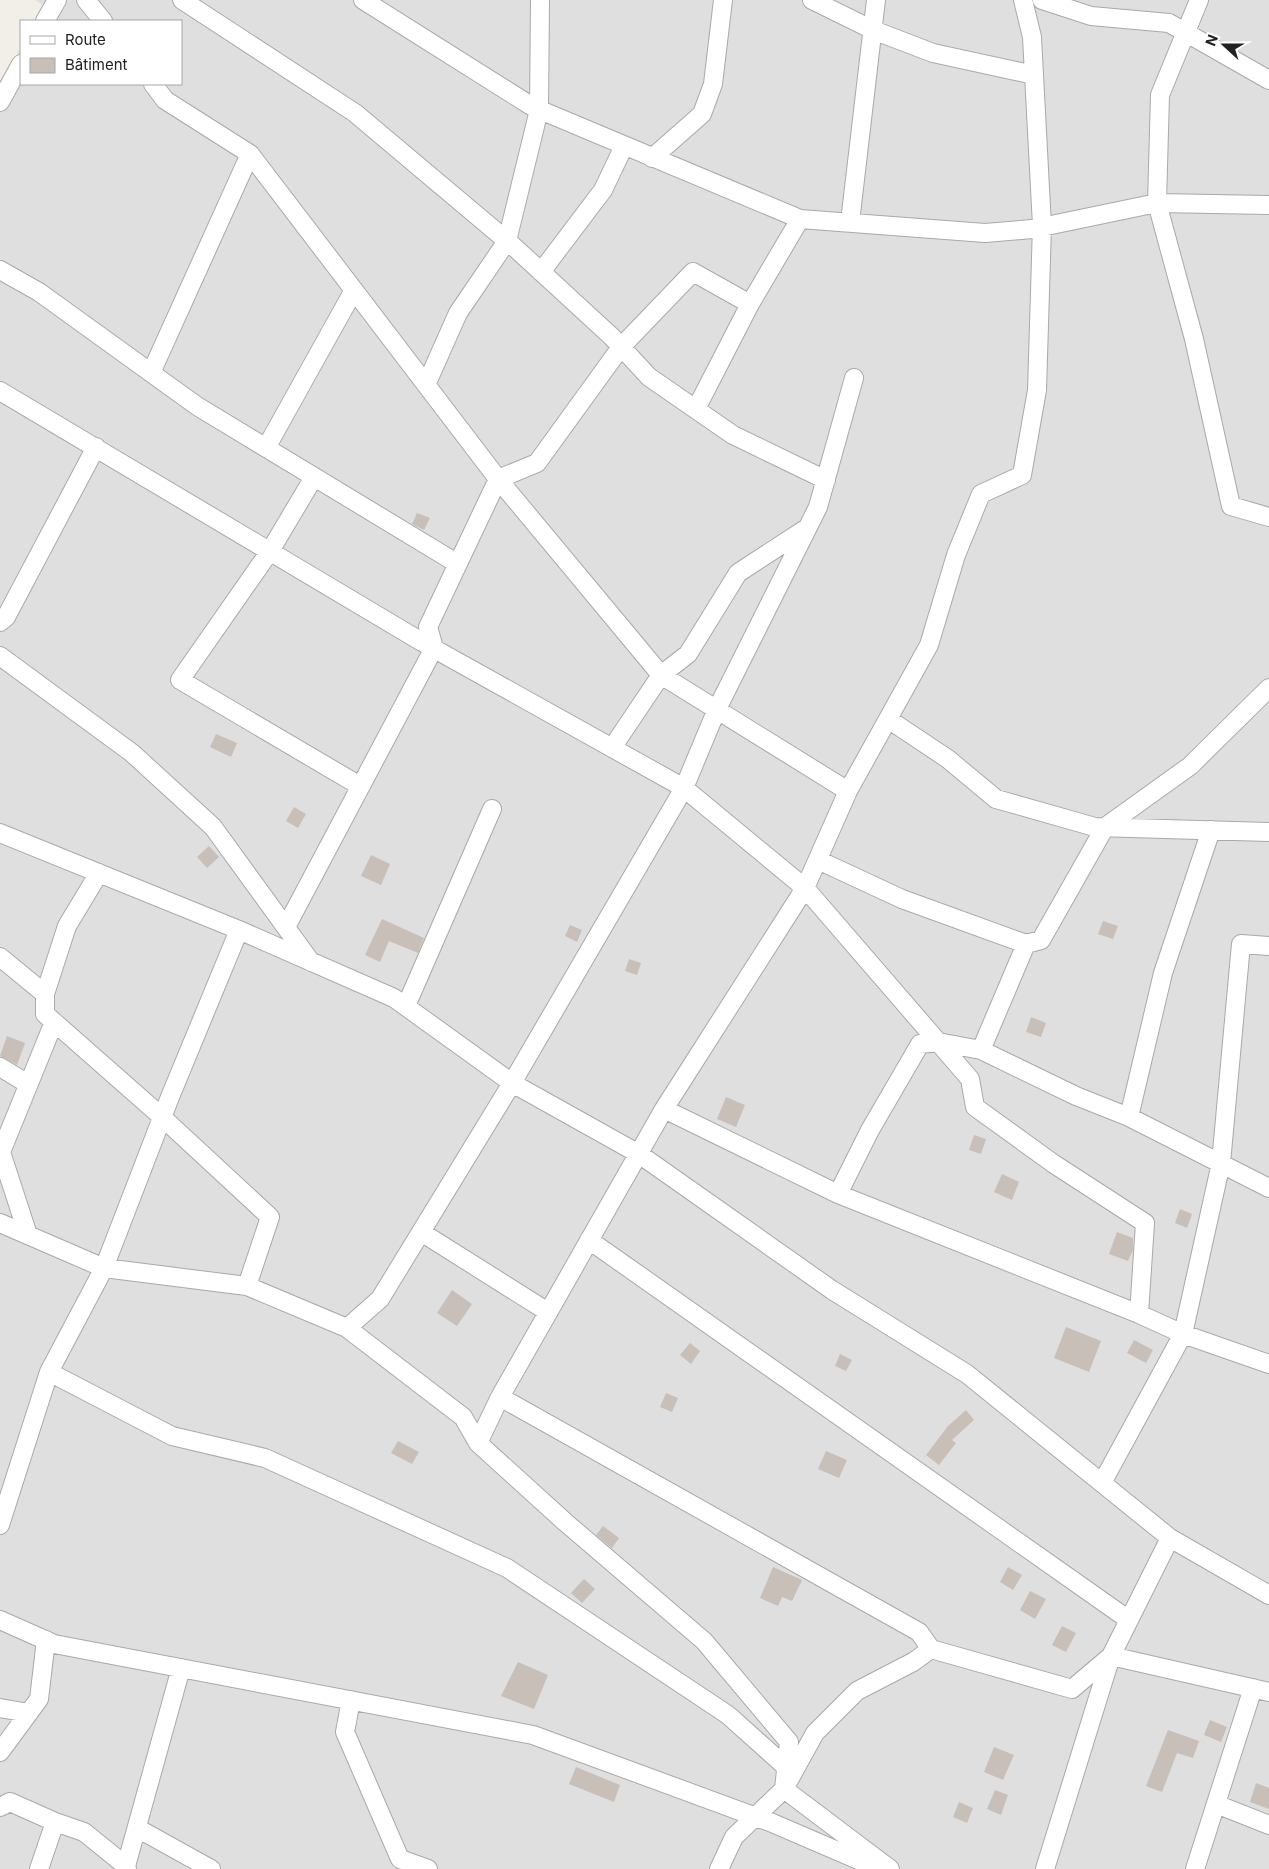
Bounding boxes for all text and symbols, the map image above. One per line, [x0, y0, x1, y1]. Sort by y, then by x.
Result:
legend [20, 20, 182, 85]
north arrow [1199, 20, 1249, 70]
text: Route [65, 30, 106, 49]
text: N [1202, 32, 1221, 48]
text: Bâtiment [65, 55, 128, 74]

